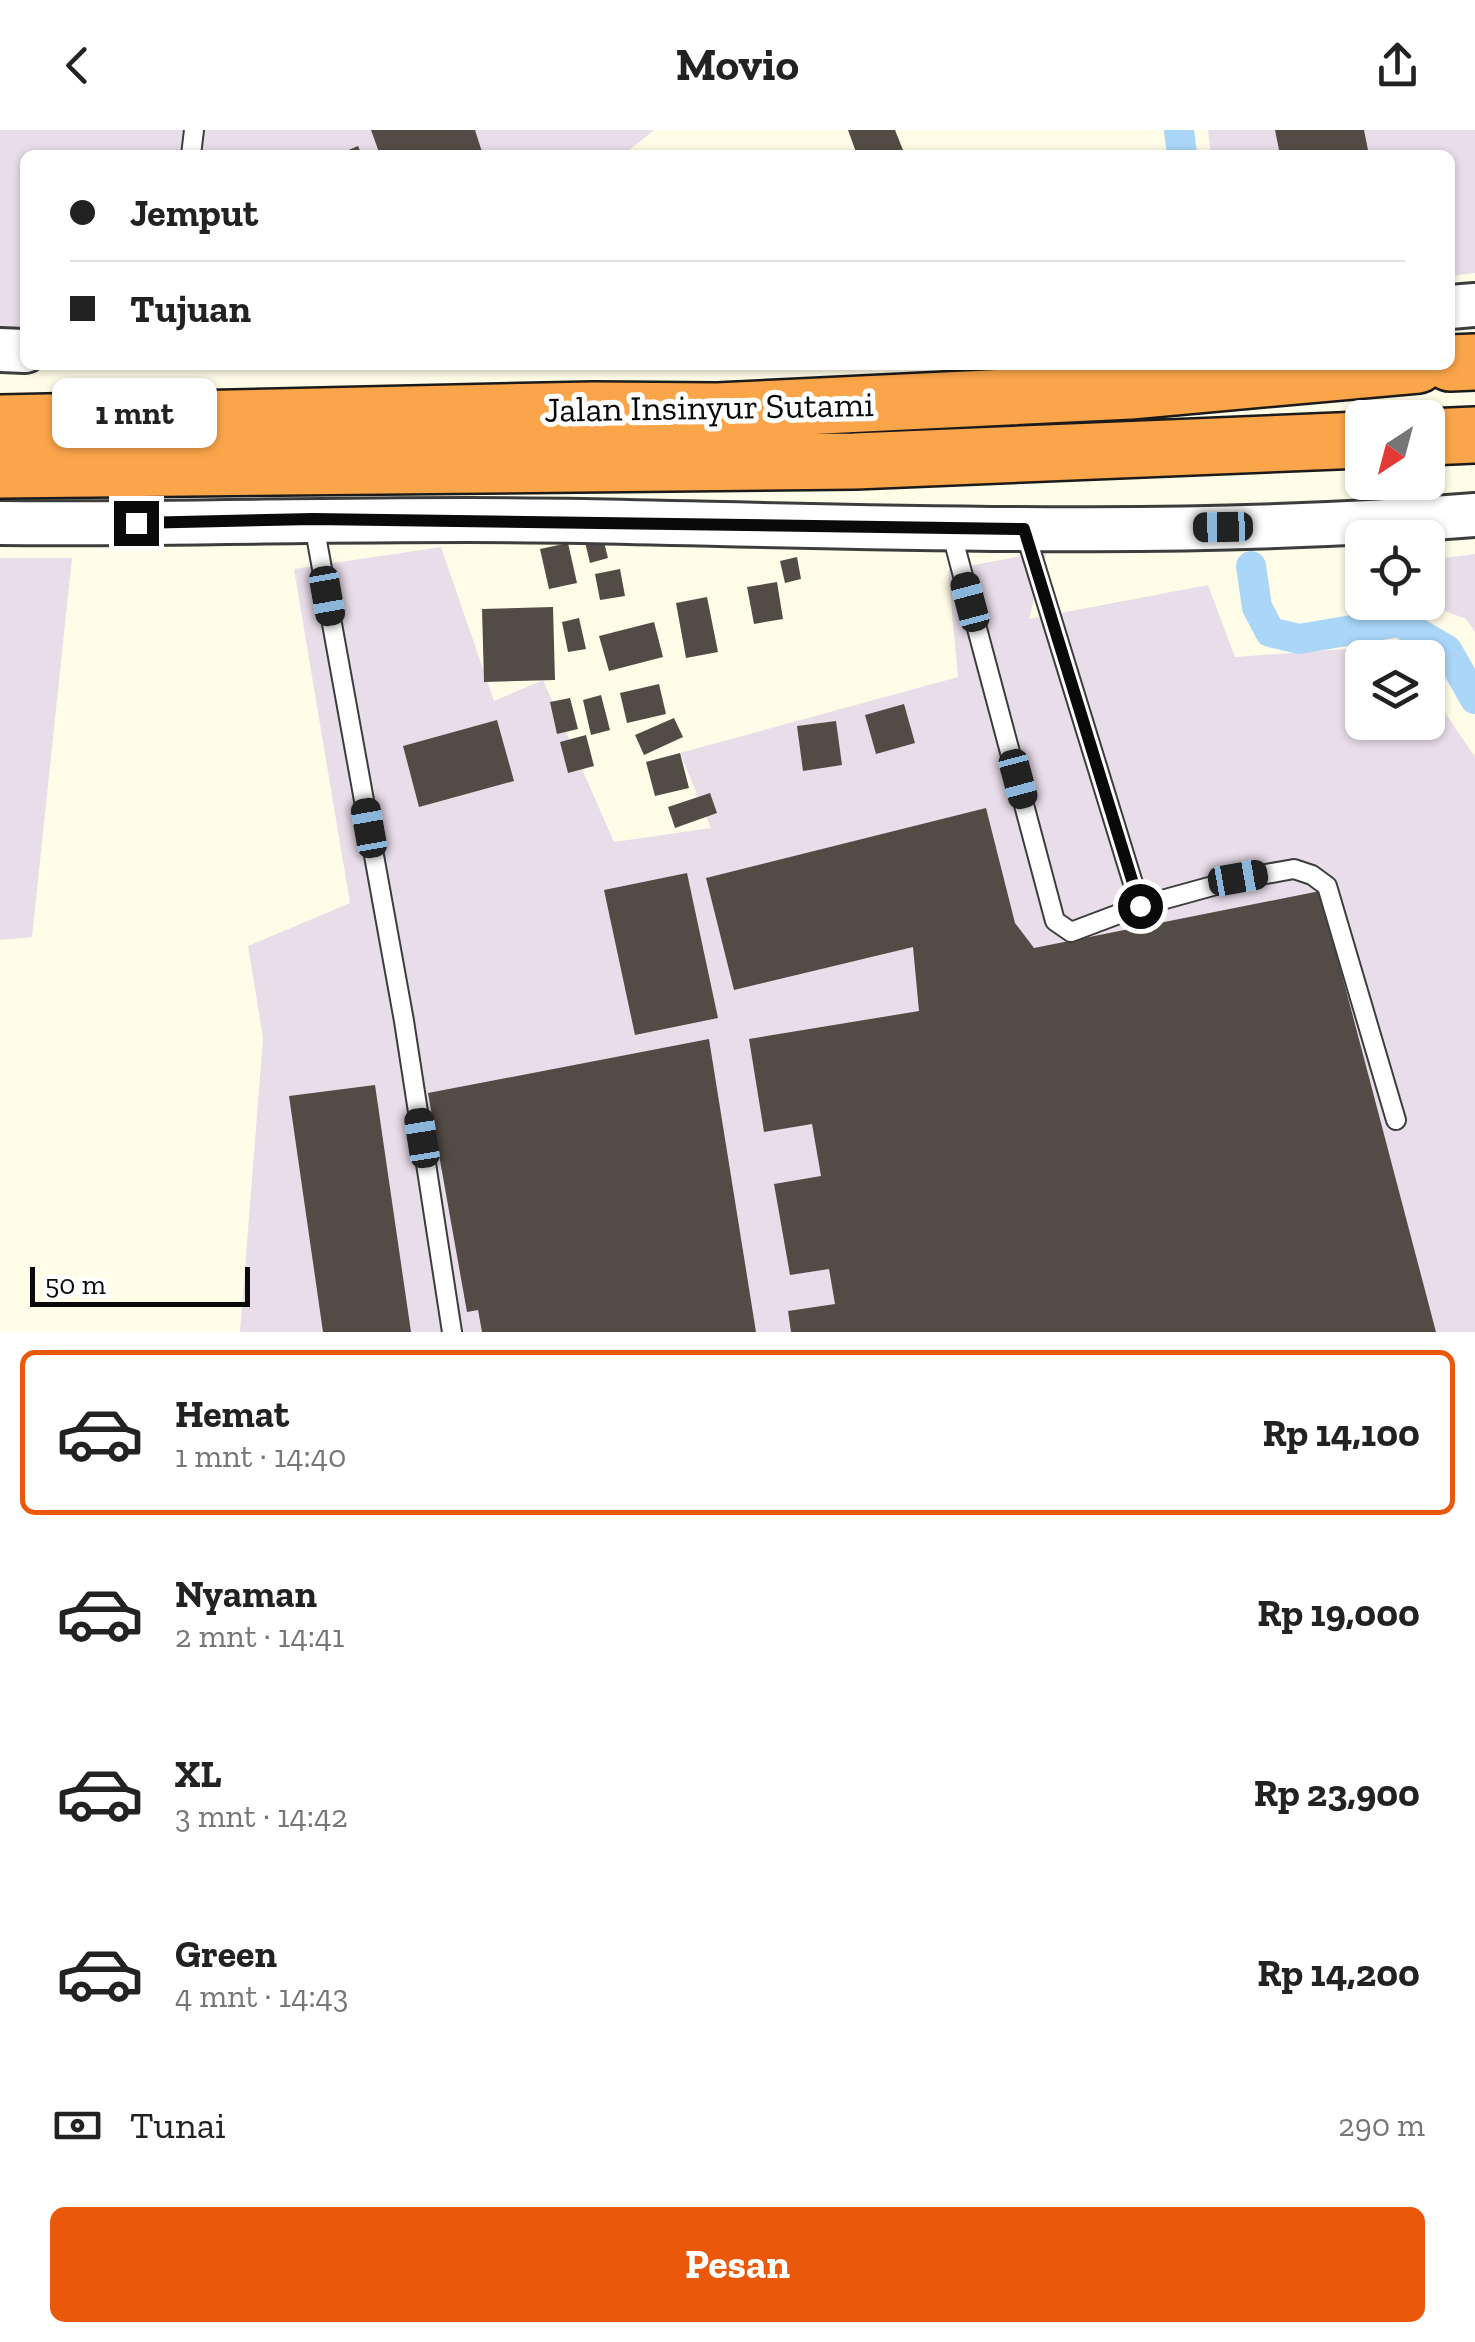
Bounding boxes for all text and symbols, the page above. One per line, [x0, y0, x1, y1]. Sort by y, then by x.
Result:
icon: back [50, 38, 105, 93]
text: Movio [676, 38, 799, 92]
icon: share [1370, 38, 1425, 93]
text: Jemput [130, 190, 258, 236]
text: Tujuan [130, 286, 251, 332]
callout: 1 mnt [54, 378, 218, 448]
street label: Jalan Insinyur Sutami [544, 383, 874, 431]
text: 1 mnt [95, 394, 174, 432]
north arrow [1345, 400, 1445, 500]
map controls [1345, 400, 1445, 740]
route end [114, 501, 159, 546]
car [1193, 511, 1253, 543]
button: locate [1345, 520, 1445, 620]
car [307, 564, 347, 628]
car [948, 569, 992, 635]
button: layers [1345, 640, 1445, 740]
car [996, 746, 1040, 812]
car [349, 796, 389, 860]
car [1206, 858, 1270, 898]
route start [1118, 884, 1163, 929]
car [402, 1106, 442, 1170]
scale bar [30, 1262, 250, 1306]
text: 50 m [45, 1268, 106, 1301]
icon: car [55, 1388, 145, 1478]
text: Hemat [175, 1391, 289, 1437]
text: Rp 14,100 [1262, 1410, 1420, 1456]
text: 1 mnt · 14:40 [175, 1437, 346, 1475]
icon: car [55, 1568, 145, 1658]
text: Nyaman [175, 1571, 317, 1617]
text: Rp 19,000 [1257, 1590, 1420, 1636]
text: 2 mnt · 14:41 [175, 1617, 344, 1655]
icon: car [55, 1748, 145, 1838]
text: XL [175, 1751, 222, 1797]
text: Rp 23,900 [1254, 1770, 1420, 1816]
text: 3 mnt · 14:42 [175, 1797, 348, 1835]
icon: car [55, 1928, 145, 2018]
text: Green [175, 1931, 277, 1977]
text: Rp 14,200 [1257, 1950, 1420, 1996]
text: 4 mnt · 14:43 [175, 1977, 349, 2015]
icon: cash [50, 2098, 105, 2153]
text: Tunai [130, 2102, 226, 2148]
text: 290 m [1338, 2106, 1425, 2144]
button: Pesan [50, 2207, 1425, 2322]

